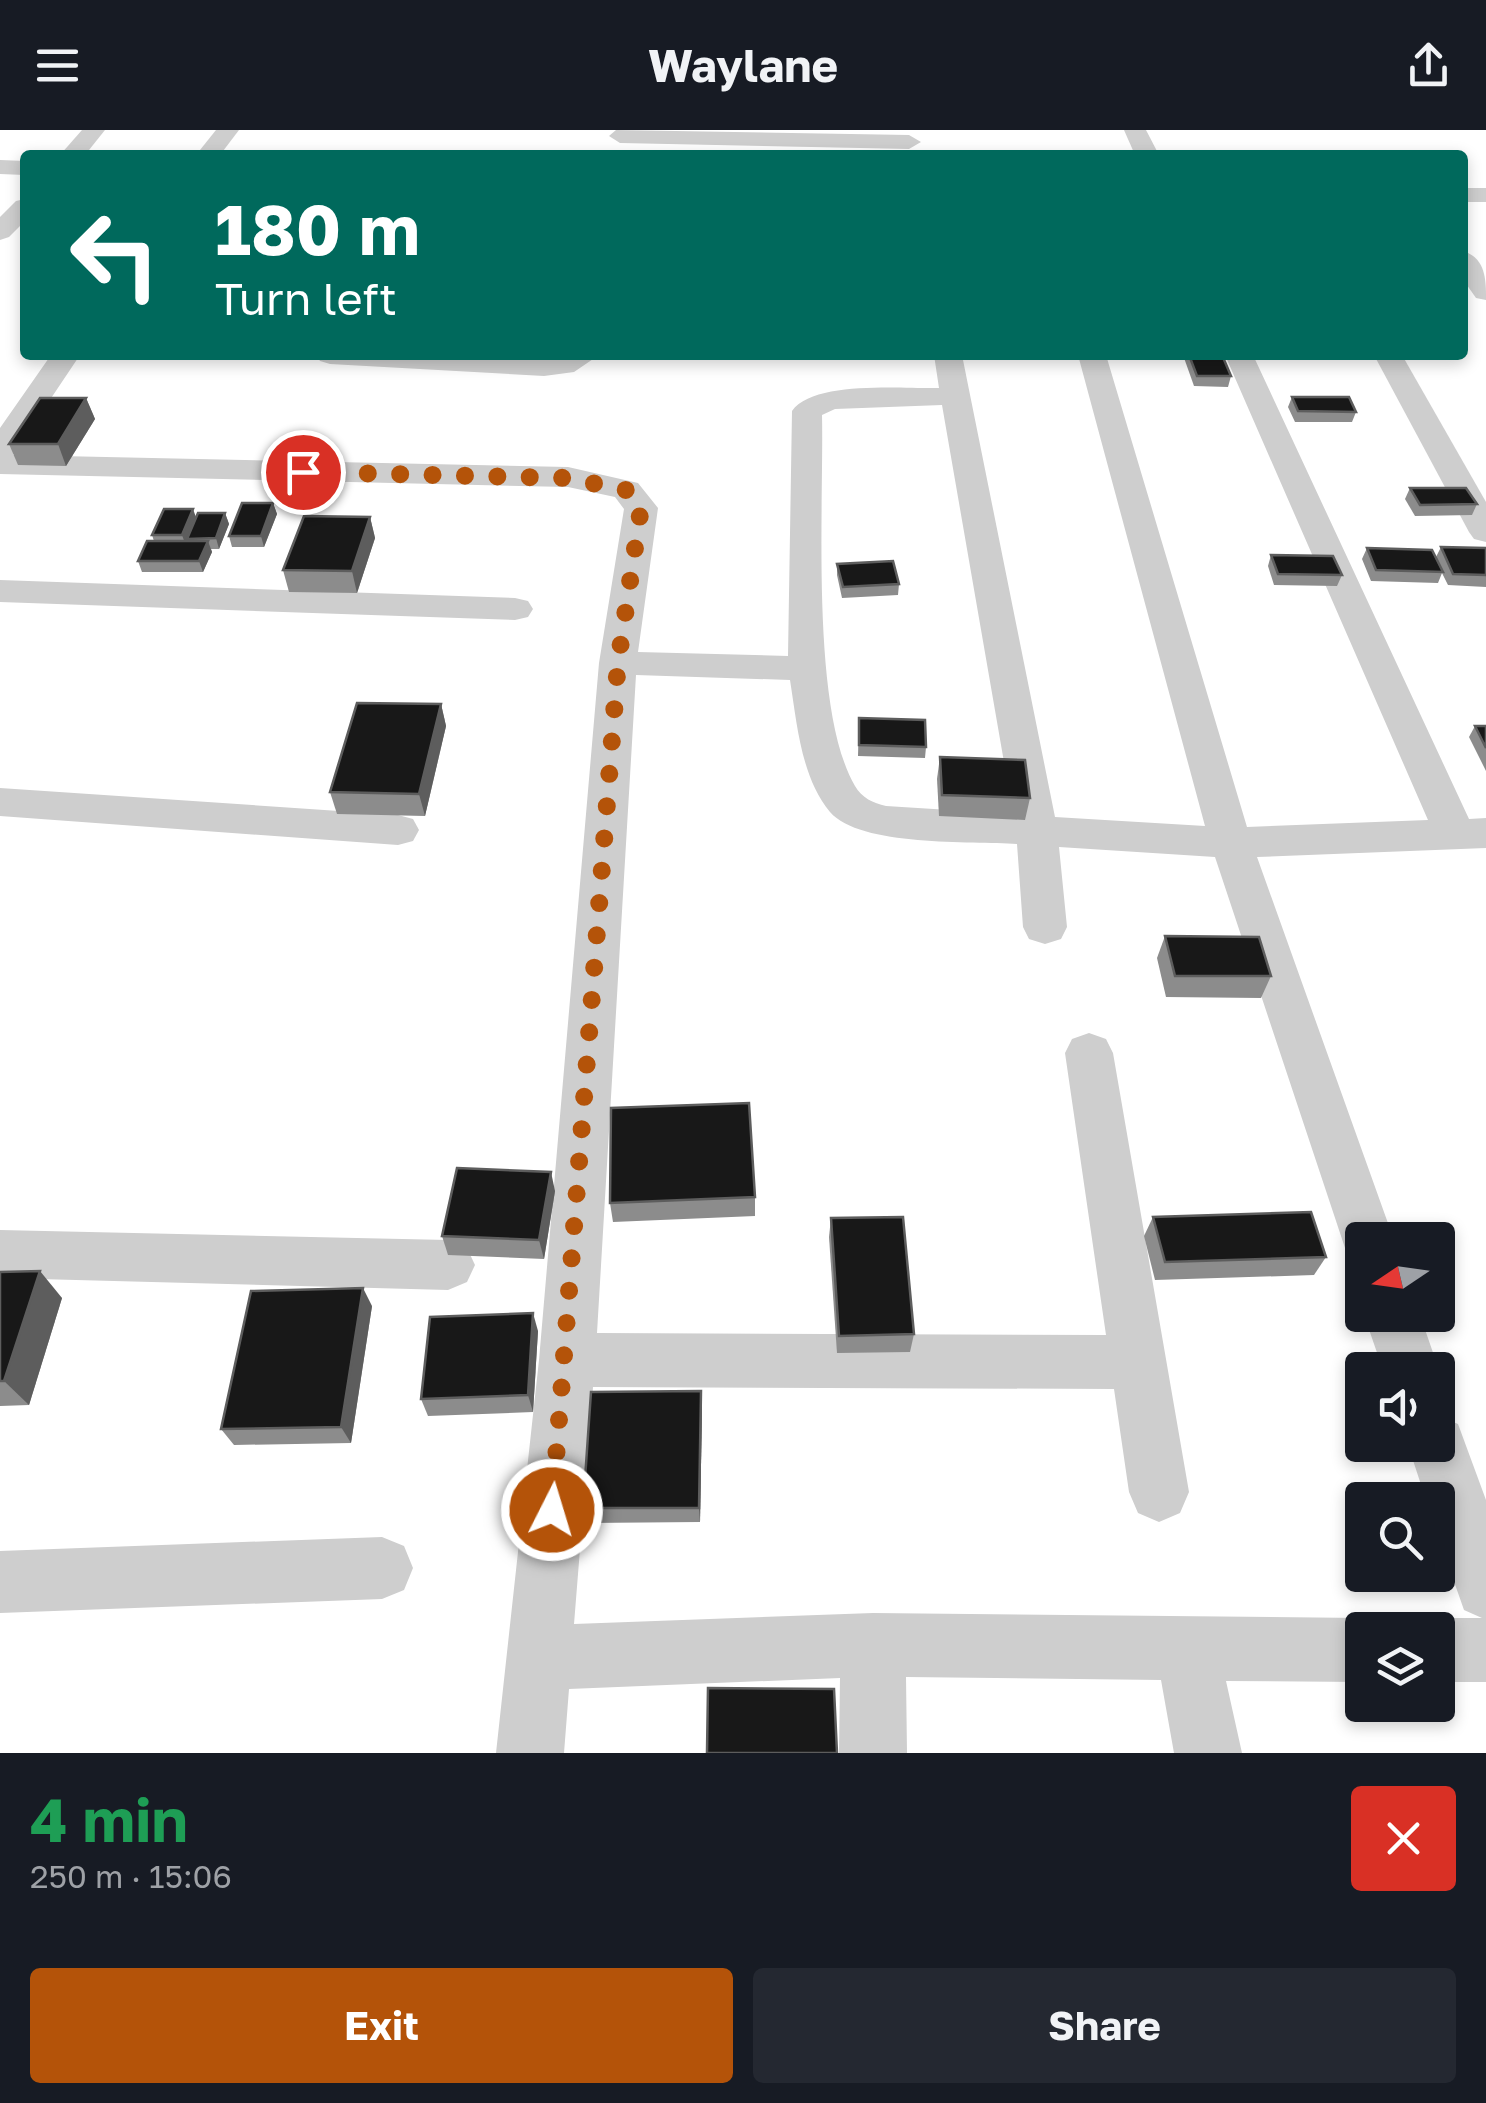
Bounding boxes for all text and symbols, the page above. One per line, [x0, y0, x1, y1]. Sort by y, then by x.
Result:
icon: menu [30, 38, 85, 93]
text: Waylane [648, 38, 838, 92]
icon: share [1401, 38, 1456, 93]
text: 180 m [215, 186, 420, 270]
icon: left [50, 190, 180, 320]
text: Turn left [215, 271, 397, 325]
pin [261, 430, 346, 515]
icon: arrive [276, 445, 331, 500]
north arrow [1345, 1222, 1455, 1332]
map controls [1345, 1222, 1455, 1722]
button: sound [1345, 1352, 1455, 1462]
position arrow [500, 1458, 604, 1562]
button: search [1345, 1482, 1455, 1592]
button: layers [1345, 1612, 1455, 1722]
text: 4 min [30, 1783, 188, 1855]
button: close [1351, 1786, 1456, 1891]
text: 250 m · 15:06 [30, 1857, 232, 1895]
button: Exit [30, 1968, 733, 2083]
button: Share [753, 1968, 1456, 2083]

